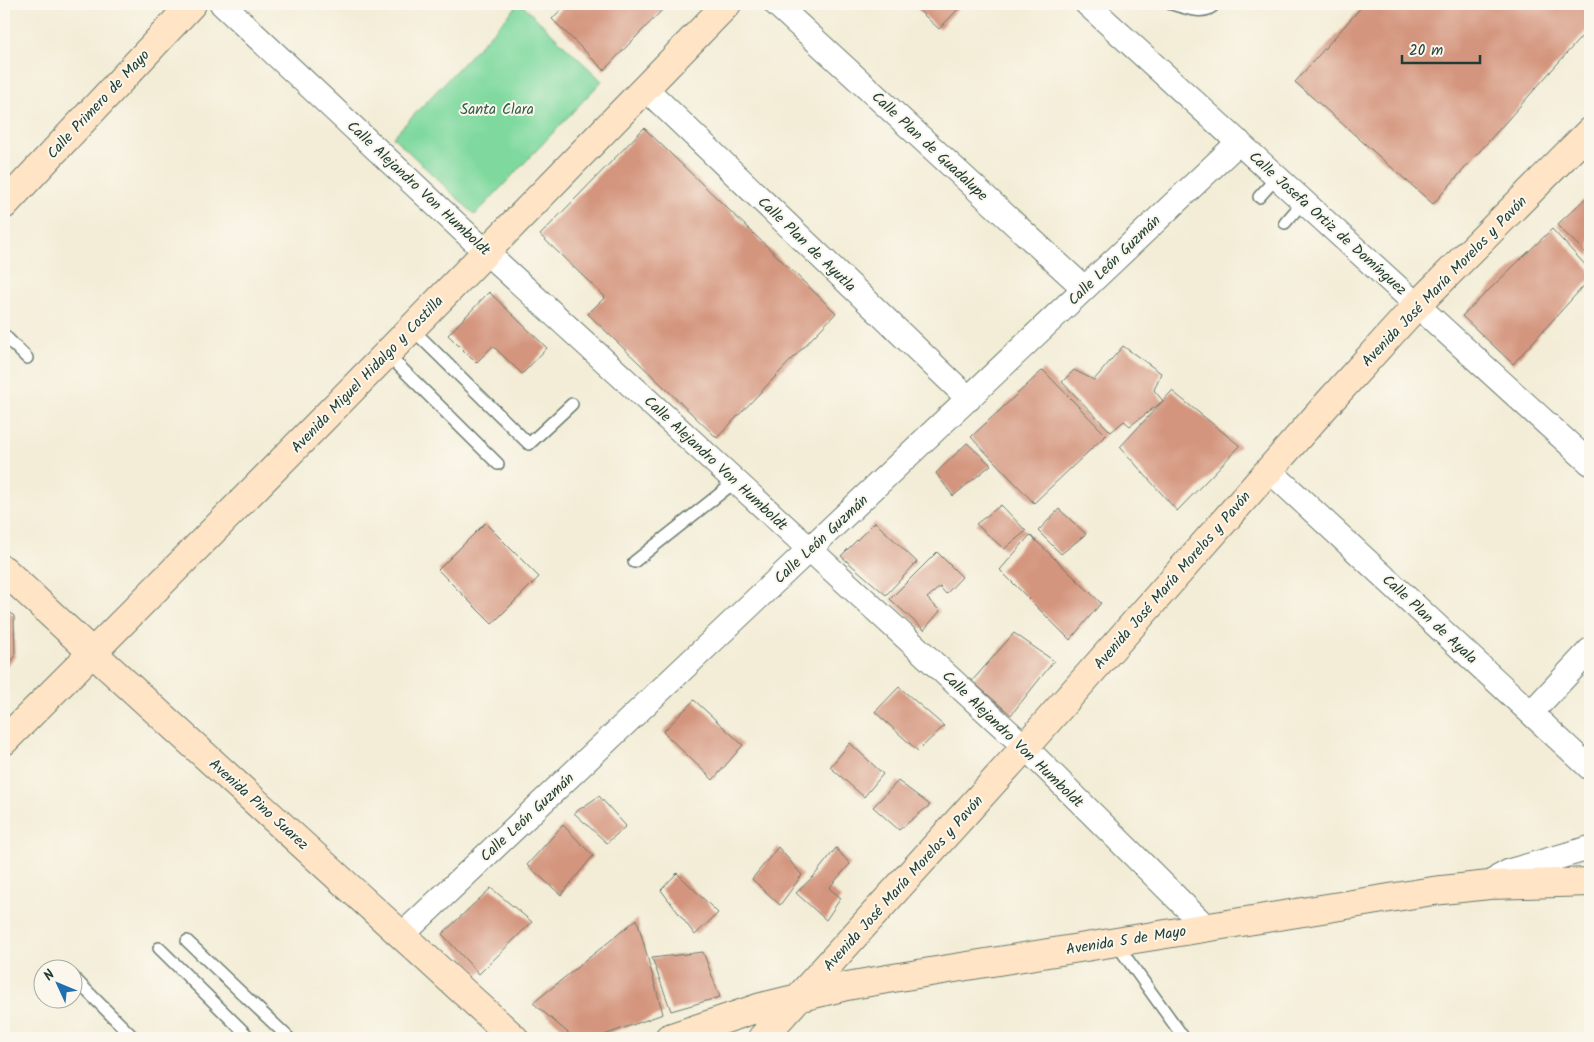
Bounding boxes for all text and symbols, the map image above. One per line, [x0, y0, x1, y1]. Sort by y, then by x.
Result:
scale bar [1402, 32, 1479, 64]
text: 20 m [1409, 39, 1443, 63]
street label: Calle Primero de Mayo [41, 44, 156, 165]
street label: Calle Plan de Guadalupe [866, 86, 993, 208]
park label: Santa Clara [460, 98, 534, 122]
street label: Calle Alejandro Von Humboldt [341, 115, 496, 262]
street label: Calle Josefa Ortiz de Domínguez [1243, 146, 1412, 302]
street label: Calle Plan de Ayutla [752, 191, 861, 298]
street label: Avenida José María Morelos y Pavón [1356, 191, 1533, 373]
street label: Calle León Guzmán [1063, 210, 1167, 312]
street label: Avenida Miguel Hidalgo y Costilla [286, 290, 450, 459]
street label: Calle Alejandro Von Humboldt [638, 390, 793, 537]
street label: Avenida José María Morelos y Pavón [1088, 486, 1257, 675]
street label: Calle León Guzmán [769, 489, 874, 590]
street label: Calle Plan de Ayala [1376, 569, 1483, 671]
street label: Calle Alejandro Von Humboldt [936, 665, 1089, 814]
street label: Avenida Pino Suarez [203, 753, 314, 857]
street label: Calle León Guzmán [475, 767, 580, 868]
street label: Avenida José María Morelos y Pavón [818, 790, 990, 977]
street label: Avenida 5 de Mayo [1064, 920, 1188, 962]
north arrow [32, 960, 82, 1010]
text: N [38, 965, 60, 986]

